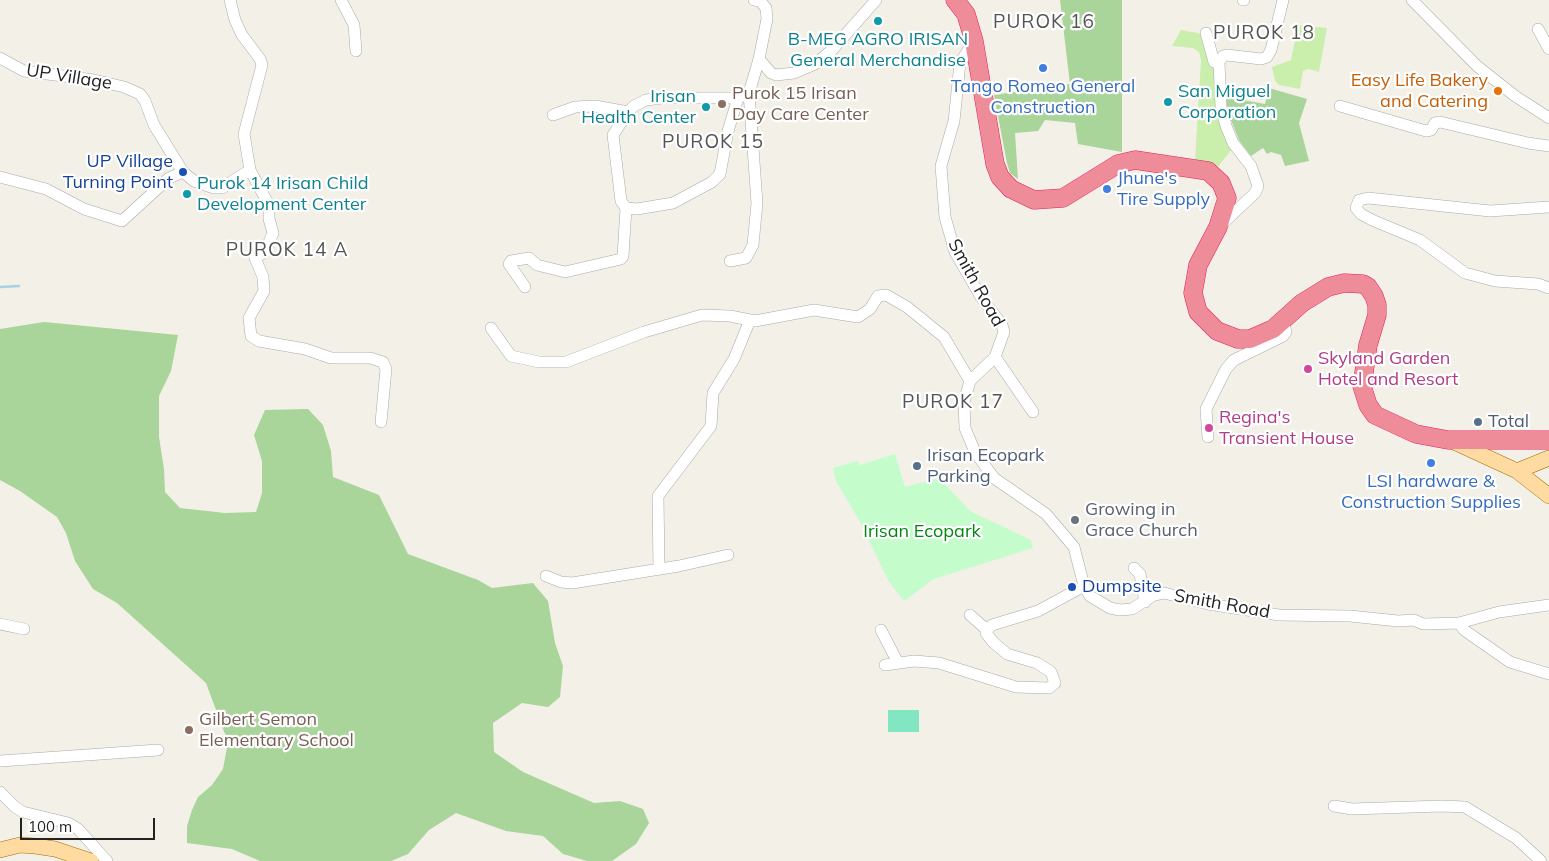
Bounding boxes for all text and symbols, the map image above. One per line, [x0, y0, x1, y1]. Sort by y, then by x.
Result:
district label: PUROK 16 [992, 11, 1096, 33]
marker: B-MEG AGRO IRISAN General Merchandise [872, 15, 884, 27]
district label: PUROK 18 [1212, 22, 1316, 44]
place label: B-MEG AGRO IRISAN General Merchandise [788, 29, 968, 72]
street label: UP Village [25, 60, 113, 94]
marker: Tango Romeo General Construction [1037, 62, 1049, 74]
place label: Easy Life Bakery and Catering [1351, 70, 1488, 112]
place label: Tango Romeo General Construction [951, 76, 1135, 118]
place label: San Miguel Corporation [1178, 81, 1276, 124]
place label: Purok 15 Irisan Day Care Center [732, 83, 869, 126]
marker: Easy Life Bakery and Catering [1492, 85, 1504, 97]
place label: Irisan Health Center [581, 86, 696, 128]
marker: San Miguel Corporation [1162, 96, 1174, 108]
marker: Purok 15 Irisan Day Care Center [716, 98, 728, 110]
marker: Irisan Health Center [700, 101, 712, 113]
district label: PUROK 15 [661, 131, 765, 153]
place label: UP Village Turning Point [63, 151, 173, 193]
marker: UP Village Turning Point [177, 166, 189, 178]
place label: Jhune's Tire Supply [1117, 168, 1210, 210]
place label: Purok 14 Irisan Child Development Center [197, 173, 369, 215]
marker: Jhune's Tire Supply [1101, 183, 1113, 195]
marker: Purok 14 Irisan Child Development Center [181, 188, 193, 200]
street label: Smith Road [943, 235, 1009, 331]
district label: PUROK 14 A [224, 239, 350, 261]
place label: Skyland Garden Hotel and Resort [1318, 348, 1458, 390]
marker: Skyland Garden Hotel and Resort [1302, 363, 1314, 375]
district label: PUROK 17 [901, 391, 1005, 413]
place label: Regina's Transient House [1219, 407, 1354, 449]
place label: Total [1488, 411, 1529, 433]
marker: Total [1472, 416, 1484, 428]
marker: Regina's Transient House [1203, 422, 1215, 434]
place label: Irisan Ecopark Parking [927, 445, 1044, 488]
marker: LSI hardware & Construction Supplies [1425, 457, 1437, 469]
marker: Irisan Ecopark Parking [911, 460, 923, 472]
place label: LSI hardware & Construction Supplies [1341, 471, 1521, 514]
place label: Growing in Grace Church [1085, 499, 1198, 542]
marker: Growing in Grace Church [1069, 514, 1081, 526]
park label: Irisan Ecopark [863, 521, 981, 543]
place label: Dumpsite [1082, 576, 1162, 598]
marker: Dumpsite [1066, 581, 1078, 593]
street label: Smith Road [1172, 585, 1272, 623]
place label: Gilbert Semon Elementary School [199, 709, 354, 752]
marker: Gilbert Semon Elementary School [183, 724, 195, 736]
scale bar [22, 808, 158, 840]
text: 100 m [28, 817, 72, 836]

